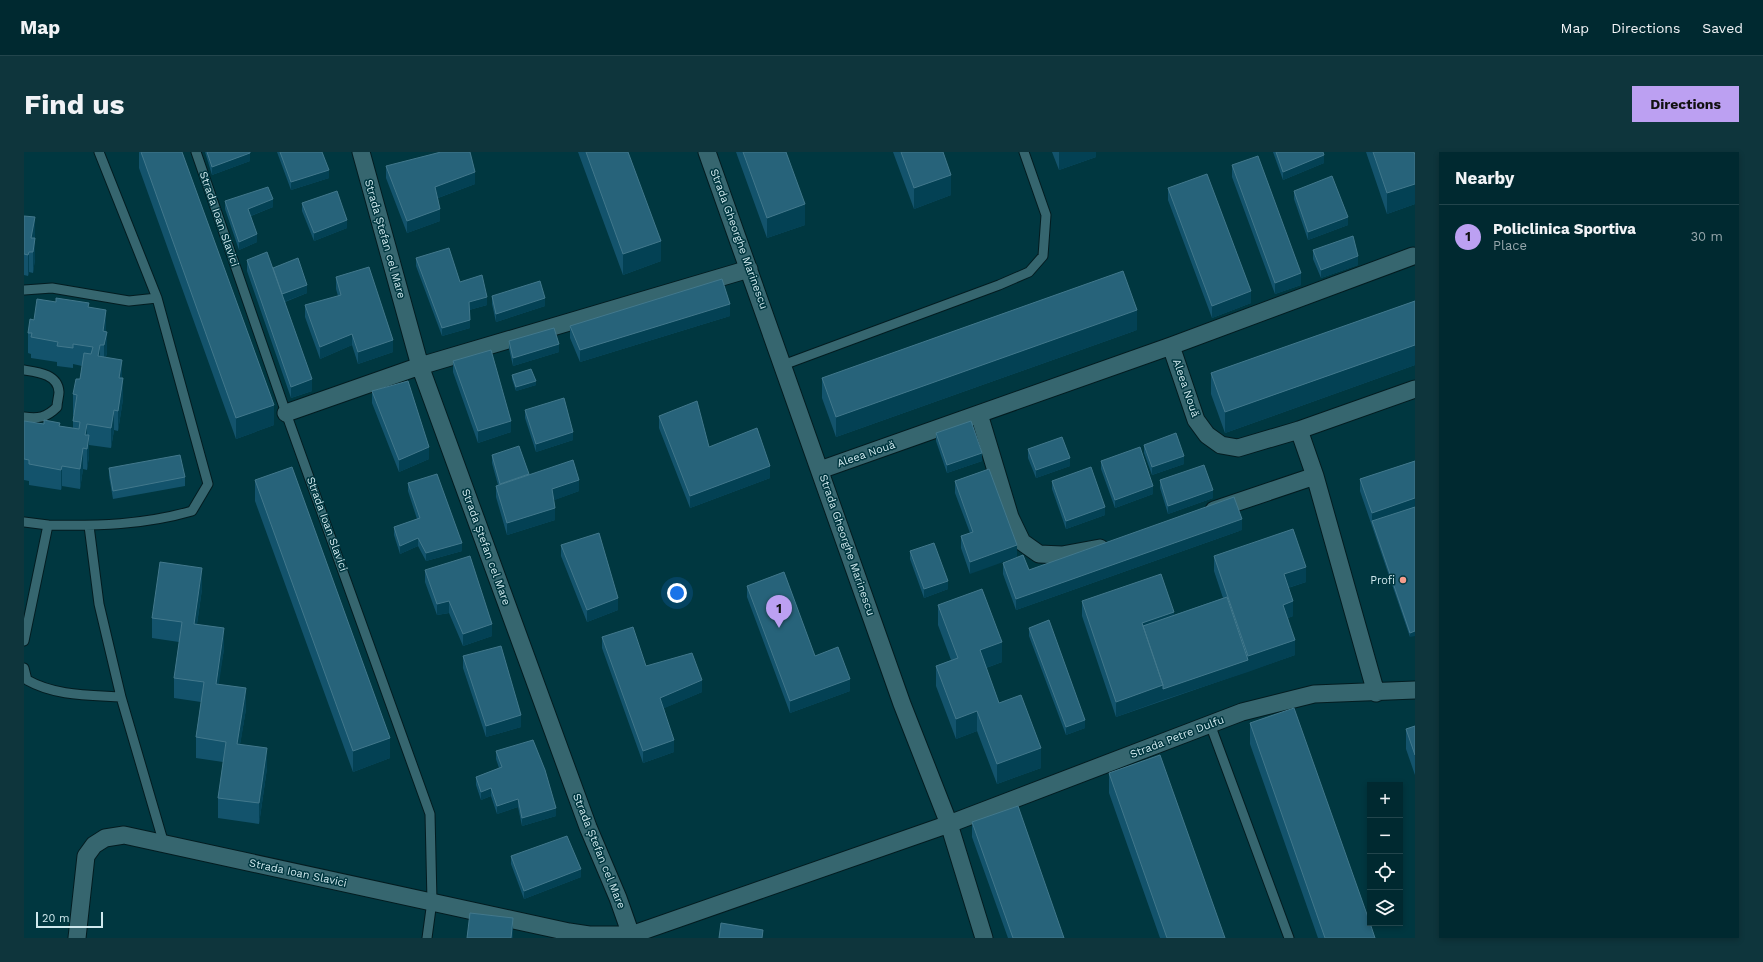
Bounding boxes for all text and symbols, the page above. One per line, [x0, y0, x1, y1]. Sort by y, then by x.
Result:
text: Map [20, 16, 60, 39]
text: Map [1561, 20, 1589, 36]
text: Directions [1611, 20, 1680, 36]
text: Saved [1702, 20, 1743, 36]
button: Directions [1632, 86, 1739, 122]
text: Find us [24, 88, 124, 121]
street label: Strada Gheorghe Marinescu [708, 167, 770, 311]
text: Nearby [1455, 168, 1514, 188]
street label: Strada Ioan Slavici [197, 170, 241, 268]
street label: Strada Ștefan cel Mare [362, 178, 408, 300]
text: Policlinica Sportiva [1493, 220, 1636, 238]
text: 1 [1465, 229, 1471, 244]
text: 30 m [1691, 229, 1723, 244]
text: Place [1493, 238, 1527, 253]
street label: Aleea Nouă [1170, 357, 1202, 419]
street label: Aleea Nouă [835, 438, 897, 470]
street label: Strada Gheorghe Marinescu [817, 473, 877, 617]
street label: Strada Ioan Slavici [304, 475, 350, 573]
street label: Strada Ștefan cel Mare [459, 487, 513, 607]
place label: Profi [1370, 574, 1395, 587]
marker: Profi [1398, 575, 1408, 585]
your location [667, 583, 687, 603]
pin: 1 [766, 595, 792, 628]
street label: Strada Petre Dulfu [1128, 713, 1226, 761]
map controls [1367, 782, 1403, 926]
button: + [1367, 782, 1403, 818]
street label: Strada Ștefan cel Mare [570, 792, 628, 910]
button: − [1367, 818, 1403, 854]
button: locate [1367, 854, 1403, 890]
street label: Strada Ioan Slavici [248, 856, 348, 890]
button: layers [1367, 890, 1403, 926]
scale bar [36, 910, 103, 929]
text: 20 m [42, 912, 70, 925]

